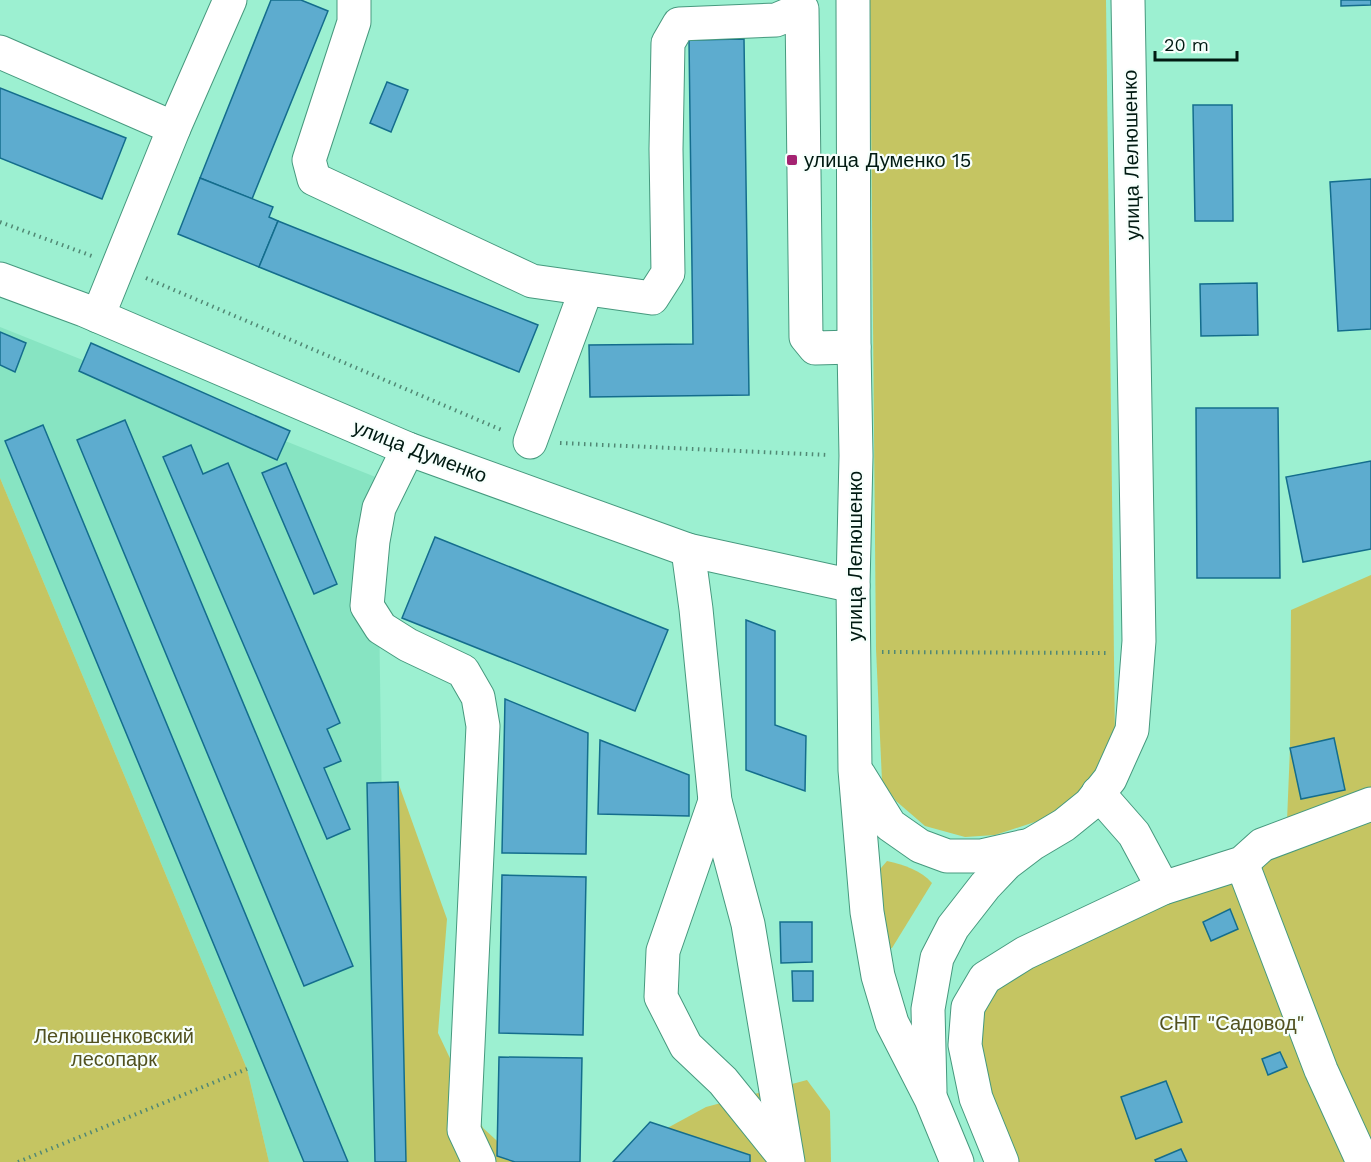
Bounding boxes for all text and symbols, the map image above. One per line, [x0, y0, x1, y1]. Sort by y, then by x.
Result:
scale bar [1155, 24, 1238, 62]
text: 20 m [1164, 34, 1209, 55]
street label: улица Лелюшенко [1118, 70, 1144, 240]
place label: улица Думенко 15 [804, 148, 971, 172]
marker: улица Думенко 15 [785, 153, 799, 167]
street label: улица Думенко [350, 414, 490, 488]
street label: улица Лелюшенко [843, 471, 867, 641]
park label: СНТ "Садовод" [1159, 1011, 1305, 1035]
park label: Лелюшенковский лесопарк [34, 1024, 194, 1071]

